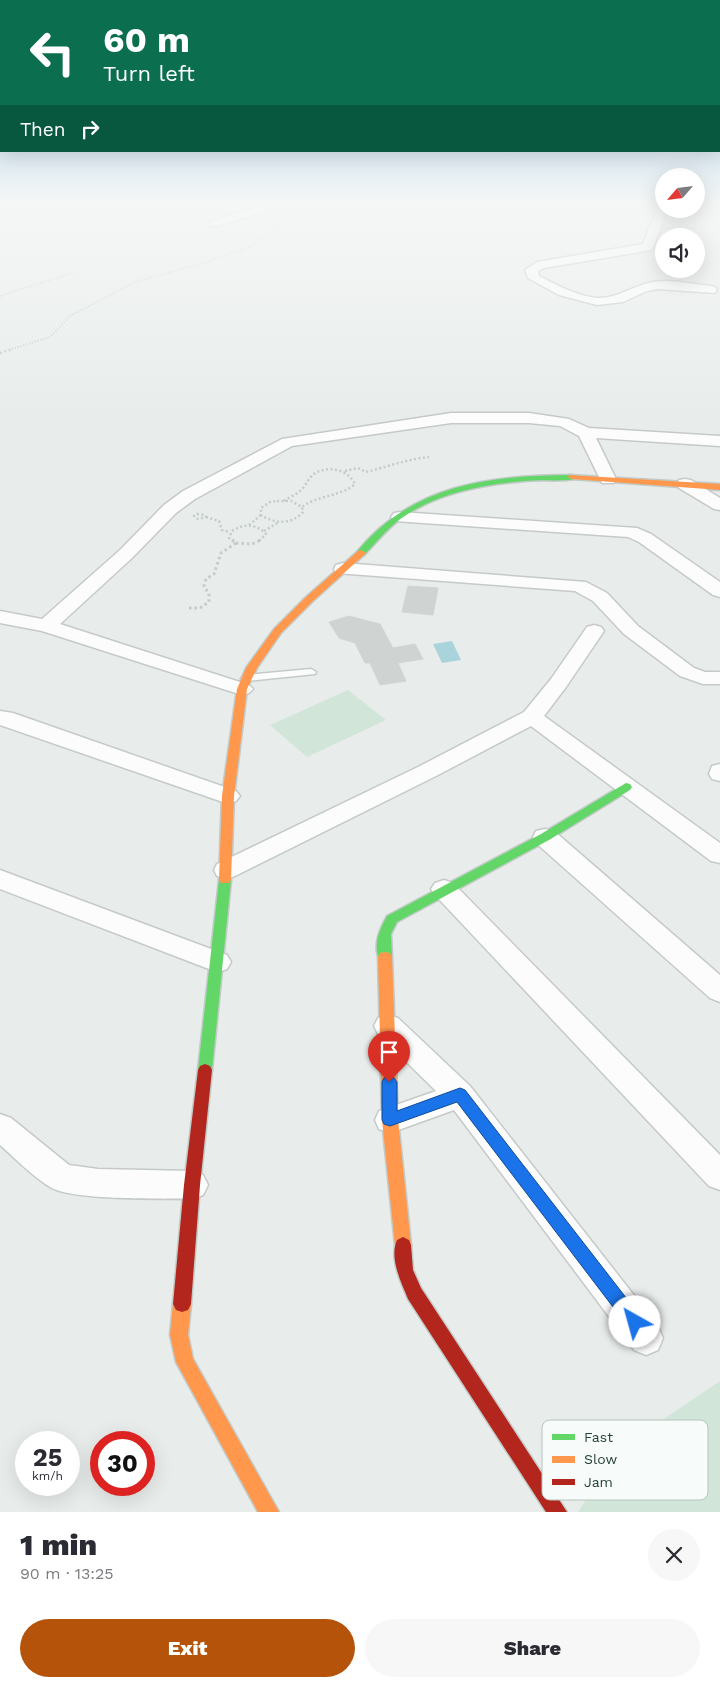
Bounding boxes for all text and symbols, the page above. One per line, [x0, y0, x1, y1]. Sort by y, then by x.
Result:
text: 60 m [103, 19, 190, 61]
icon: left [20, 20, 85, 85]
text: Turn left [103, 61, 195, 86]
icon: right [76, 115, 104, 143]
text: Then [20, 118, 66, 141]
north arrow [655, 168, 705, 218]
map controls [655, 168, 705, 278]
button: sound [655, 228, 705, 278]
pin [368, 1031, 410, 1082]
icon: arrive [375, 1038, 403, 1066]
position arrow [608, 1295, 660, 1347]
legend [542, 1420, 708, 1500]
text: Fast [584, 1429, 613, 1445]
speed limit sign: 30 [90, 1431, 155, 1496]
text: 25 [33, 1443, 62, 1472]
text: Slow [584, 1451, 617, 1467]
text: km/h [32, 1469, 63, 1483]
text: Jam [584, 1474, 613, 1490]
text: 1 min [20, 1527, 97, 1562]
button: close [648, 1529, 700, 1581]
text: 90 m · 13:25 [20, 1564, 114, 1583]
button: Exit [20, 1619, 355, 1677]
button: Share [365, 1619, 700, 1677]

